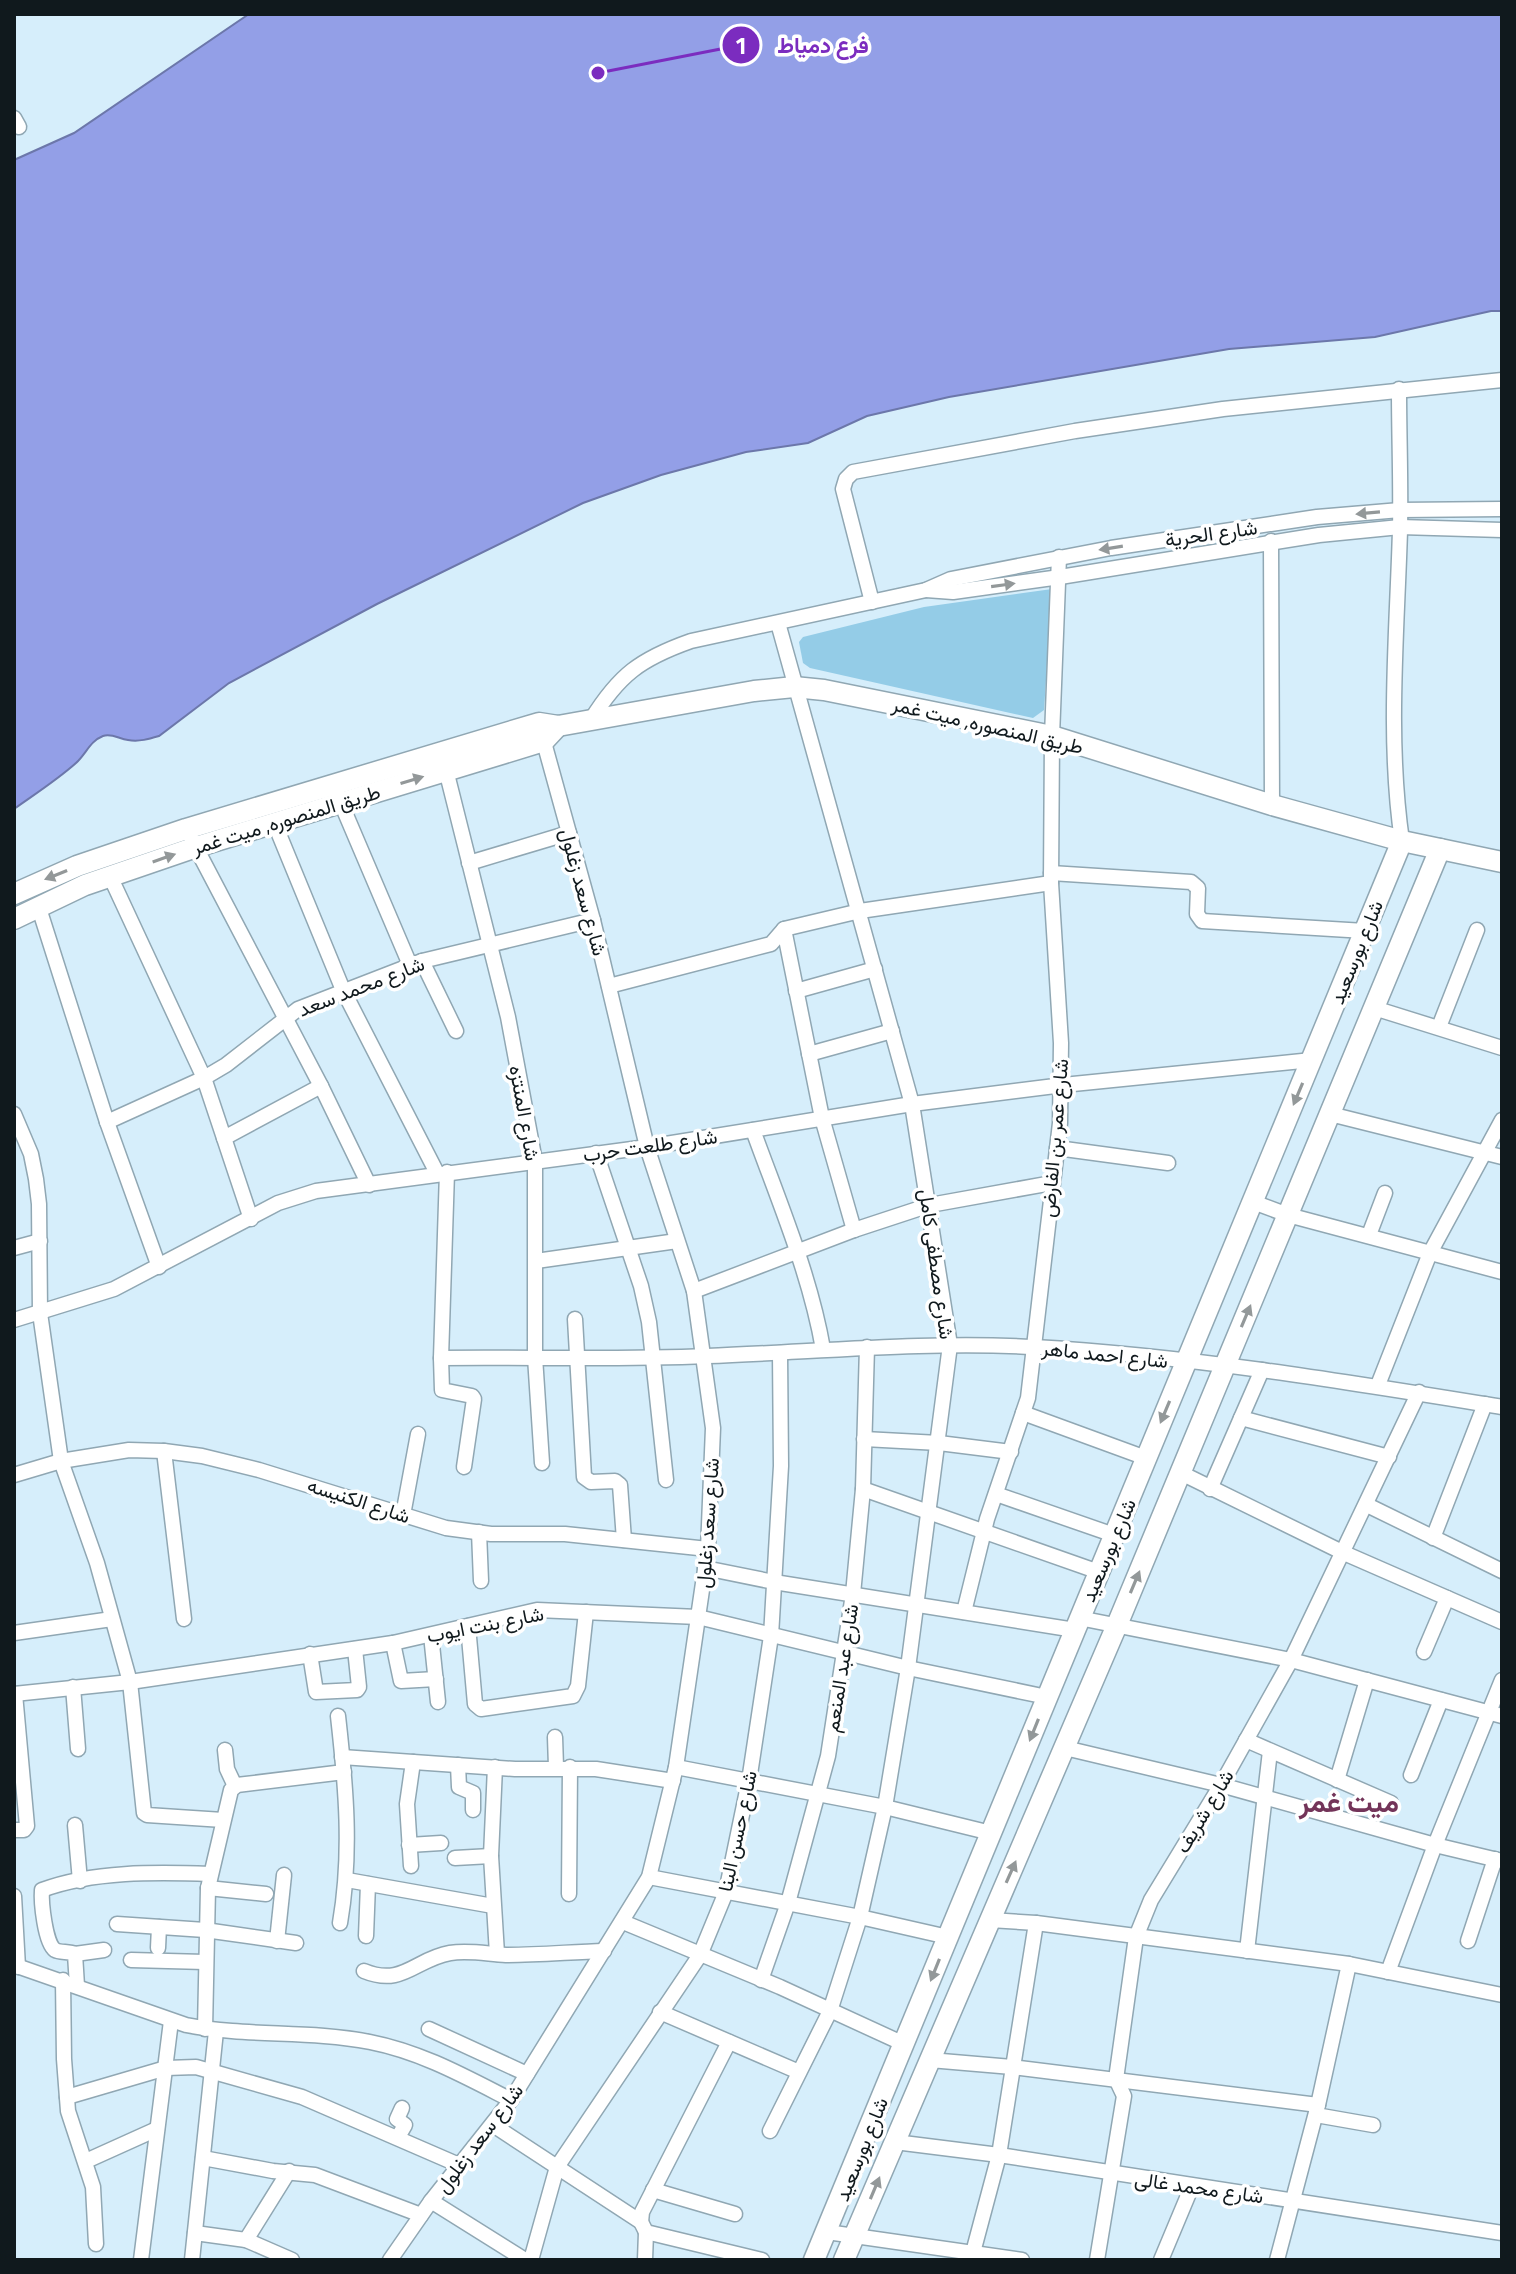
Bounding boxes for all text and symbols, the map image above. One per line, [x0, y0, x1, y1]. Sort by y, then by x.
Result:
callout: فرع دمياط [721, 22, 885, 68]
text: 1 [734, 27, 748, 63]
text: فرع دمياط [777, 28, 869, 62]
one-way arrow [1355, 507, 1380, 520]
street label: شارع الحرية [1163, 511, 1259, 555]
one-way arrow [1098, 543, 1123, 555]
one-way arrow [991, 578, 1016, 591]
street label: طريق المنصوره, ميت غمر [888, 688, 1087, 762]
one-way arrow [400, 773, 424, 786]
street label: طريق المنصوره, ميت غمر [187, 776, 384, 863]
street label: شارع سعد زغلول [552, 825, 616, 959]
one-way arrow [152, 851, 176, 863]
one-way arrow [44, 868, 68, 881]
street label: شارع بورسعيد [1321, 895, 1391, 1009]
street label: شارع محمد سعد [293, 948, 429, 1024]
street label: شارع عمر بن الفارض [1032, 1057, 1076, 1219]
street label: شارع المنتزه [501, 1063, 549, 1163]
one-way arrow [1291, 1082, 1304, 1106]
street label: شارع طلعت حرب [581, 1120, 719, 1170]
street label: شارع مصطفى كامل [911, 1187, 963, 1341]
one-way arrow [1239, 1304, 1252, 1328]
street label: شارع احمد ماهر [1039, 1332, 1170, 1376]
one-way arrow [1159, 1400, 1172, 1424]
street label: شارع سعد زغلول [687, 1457, 727, 1589]
street label: شارع الكنيسه [304, 1469, 414, 1531]
street label: شارع بورسعيد [1072, 1493, 1144, 1607]
one-way arrow [1129, 1570, 1142, 1594]
street label: شارع بنت ايوب [424, 1597, 546, 1651]
street label: شارع عبد المنعم [816, 1601, 866, 1735]
one-way arrow [1027, 1718, 1040, 1742]
street label: شارع شريف [1167, 1763, 1241, 1859]
street label: شارع حسن البنا [709, 1768, 765, 1894]
district label: ميت غمر [1298, 1780, 1399, 1823]
one-way arrow [1004, 1861, 1018, 1884]
one-way arrow [928, 1958, 941, 1982]
street label: شارع سعد زغلول [427, 2077, 531, 2199]
street label: شارع بورسعيد [826, 2092, 896, 2206]
street label: شارع محمد غالى [1133, 2163, 1265, 2211]
one-way arrow [869, 2176, 882, 2200]

